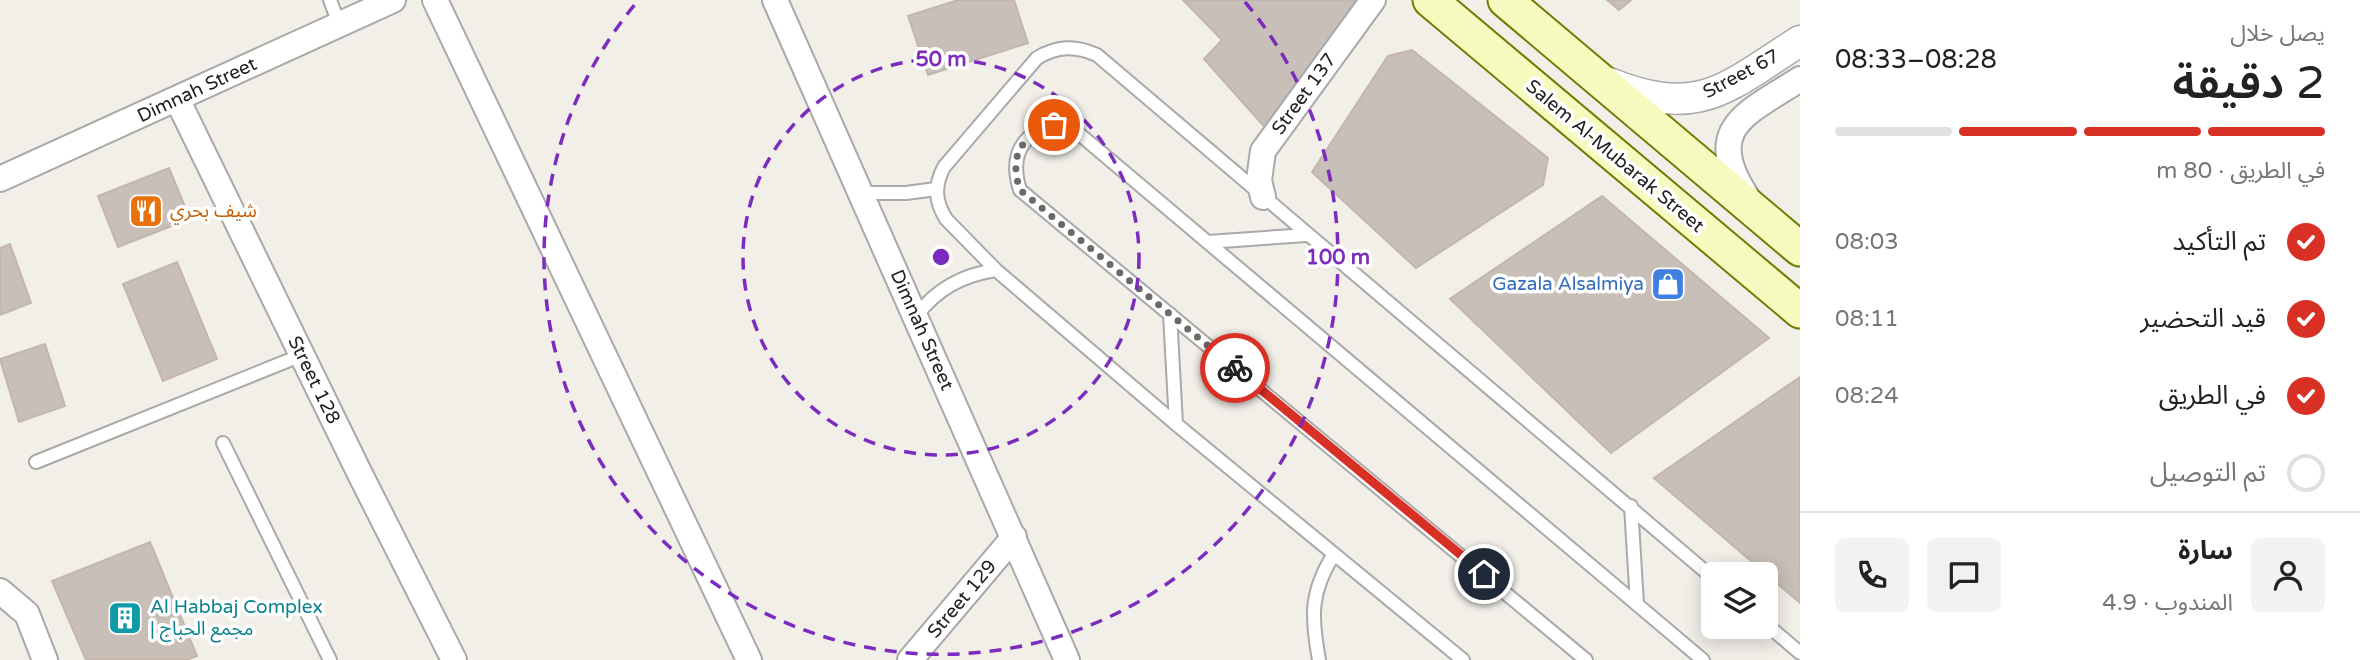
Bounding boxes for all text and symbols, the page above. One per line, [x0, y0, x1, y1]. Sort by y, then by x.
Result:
text: يصل خلال [2230, 20, 2325, 48]
text: 08:28–08:33 [1835, 44, 1997, 75]
street label: Street 67 [1699, 45, 1783, 103]
text: 50 m [915, 47, 967, 72]
street label: Street 137 [1267, 49, 1341, 139]
street label: Dimnah Street [134, 53, 260, 127]
text: 2 دقيقة [2173, 56, 2325, 111]
street label: Salem Al-Mubarak Street [1522, 75, 1708, 237]
pin [1024, 95, 1084, 155]
icon: bag [1035, 106, 1073, 144]
text: في الطريق · 80 m [2156, 157, 2325, 185]
restaurant icon: شيف بحري [127, 192, 165, 230]
place label: شيف بحري [170, 200, 257, 225]
icon: check [2287, 223, 2325, 261]
text: تم التأكيد [2172, 226, 2266, 257]
text: 08:03 [1835, 228, 1899, 256]
centre of rings [929, 245, 953, 269]
text: 100 m [1306, 245, 1370, 270]
shop icon: Gazala Alsalmiya [1649, 265, 1687, 303]
street label: Dimnah Street [886, 266, 958, 394]
place label: Gazala Alsalmiya [1492, 273, 1644, 295]
icon: check [2287, 300, 2325, 338]
text: قيد التحضير [2140, 303, 2266, 334]
text: 08:11 [1835, 305, 1899, 333]
street label: Street 128 [283, 332, 345, 428]
courier [1200, 333, 1270, 403]
icon: bike [1216, 349, 1254, 387]
icon: check [2287, 377, 2325, 415]
text: في الطريق [2159, 380, 2266, 411]
text: 08:24 [1835, 382, 1899, 410]
text: تم التوصيل [2150, 457, 2266, 488]
text: سارة [2178, 535, 2233, 566]
button: phone [1835, 538, 1909, 612]
button: chat [1927, 538, 2001, 612]
button: person [2251, 538, 2325, 612]
pin [1454, 544, 1514, 604]
icon: home [1465, 555, 1503, 593]
street label: Street 129 [923, 556, 1001, 642]
map controls [1701, 562, 1778, 639]
button: layers [1701, 562, 1778, 639]
text: المندوب · 4.9 [2102, 589, 2233, 617]
place label: Al Habbaj Complex | مجمع الحباج [150, 596, 323, 643]
building icon: Al Habbaj Complex | مجمع الحباج [106, 599, 144, 637]

